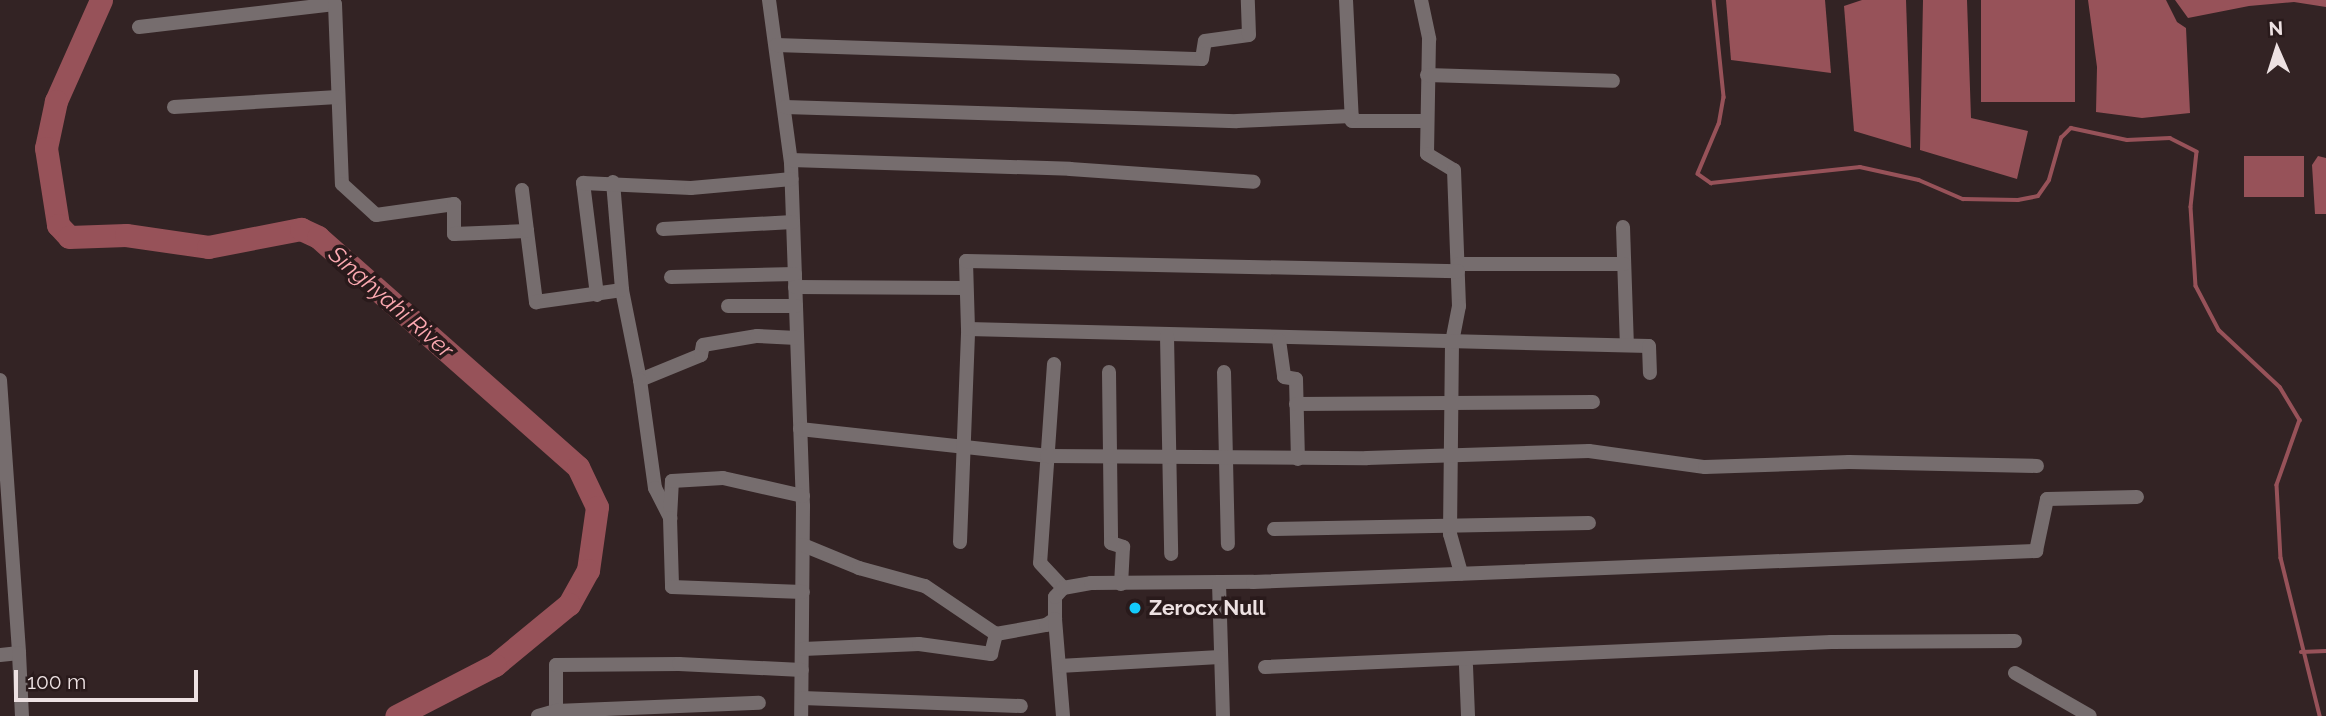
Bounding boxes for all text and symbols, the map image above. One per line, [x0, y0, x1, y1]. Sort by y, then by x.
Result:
north arrow [2242, 14, 2312, 84]
text: N [2268, 17, 2284, 39]
water label: Singhyahi River [323, 240, 459, 364]
place label: Zerocx Null [1149, 595, 1265, 621]
marker: Zerocx Null [1127, 600, 1143, 616]
scale bar [18, 656, 201, 700]
text: 100 m [27, 669, 86, 694]

